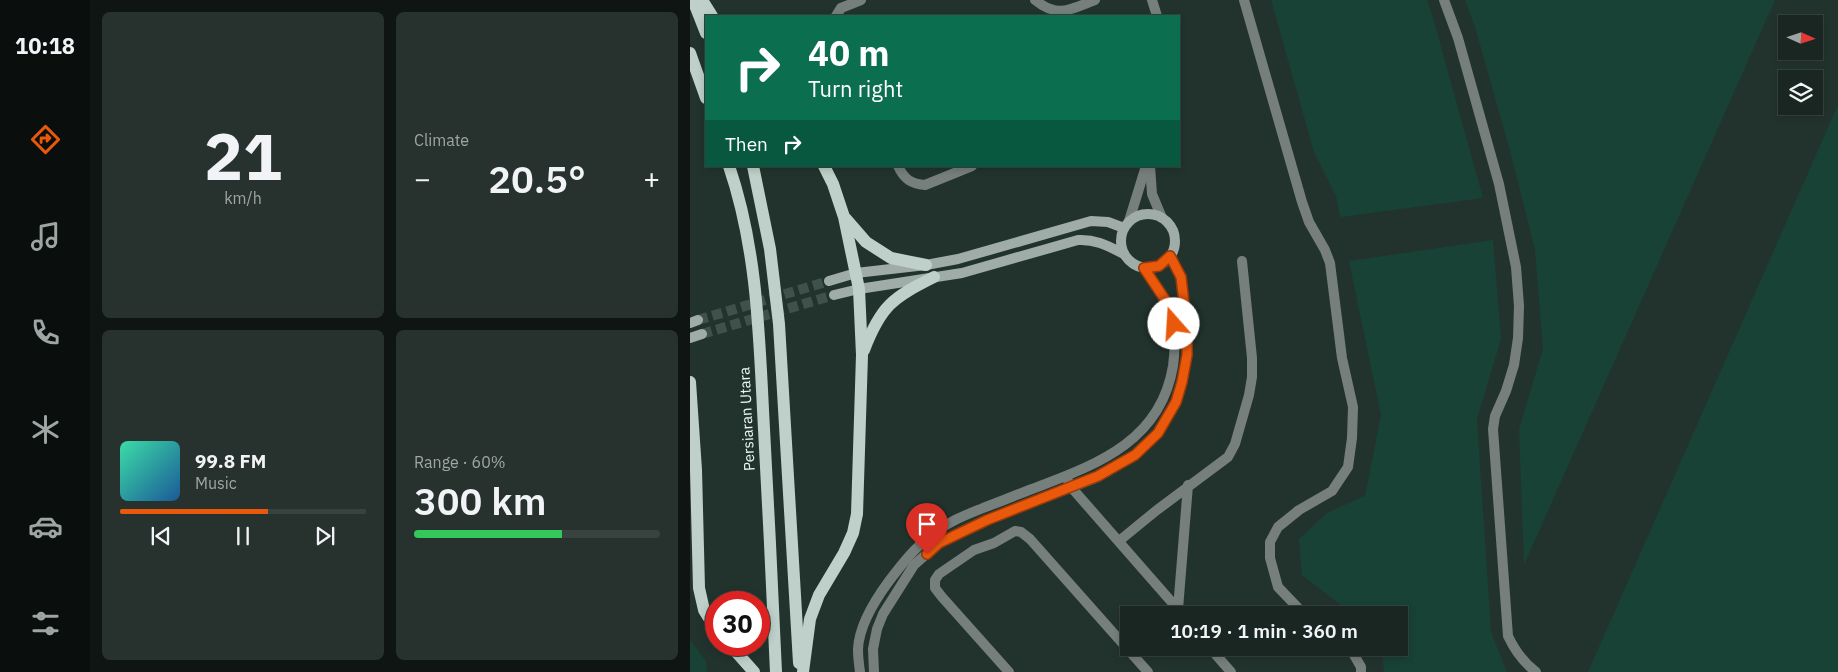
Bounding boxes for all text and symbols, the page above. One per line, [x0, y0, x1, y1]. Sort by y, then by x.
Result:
north arrow [1778, 15, 1822, 60]
map controls [1778, 15, 1823, 115]
text: 40 m [808, 30, 890, 76]
text: 10:18 [15, 31, 75, 60]
icon: right [725, 35, 790, 100]
button: layers [1778, 70, 1823, 115]
text: Turn right [808, 74, 903, 103]
text: 21 [204, 113, 282, 198]
icon: directions [28, 122, 63, 157]
text: Climate [414, 130, 469, 150]
icon: right [778, 130, 806, 158]
text: Then [725, 132, 768, 156]
text: 20.5° [488, 154, 586, 203]
text: − [414, 160, 431, 197]
text: + [643, 160, 660, 197]
text: km/h [224, 188, 262, 208]
icon: music [28, 219, 63, 254]
position arrow [1147, 297, 1199, 349]
icon: phone [28, 315, 63, 350]
street label: Persiaran Utara [734, 367, 759, 471]
icon: climate [28, 412, 63, 447]
text: 99.8 FM [195, 449, 266, 473]
text: Range · 60% [414, 452, 506, 472]
text: Music [195, 473, 237, 493]
text: 300 km [414, 476, 546, 525]
pin [906, 503, 948, 554]
icon: car [28, 509, 63, 544]
icon: arrive [913, 510, 941, 538]
icon: previous [147, 522, 175, 550]
icon: pause [229, 522, 257, 550]
icon: next [311, 522, 339, 550]
speed limit sign: 30 [705, 591, 770, 656]
icon: filters [28, 606, 63, 641]
text: 10:19 · 1 min · 360 m [1170, 619, 1358, 643]

